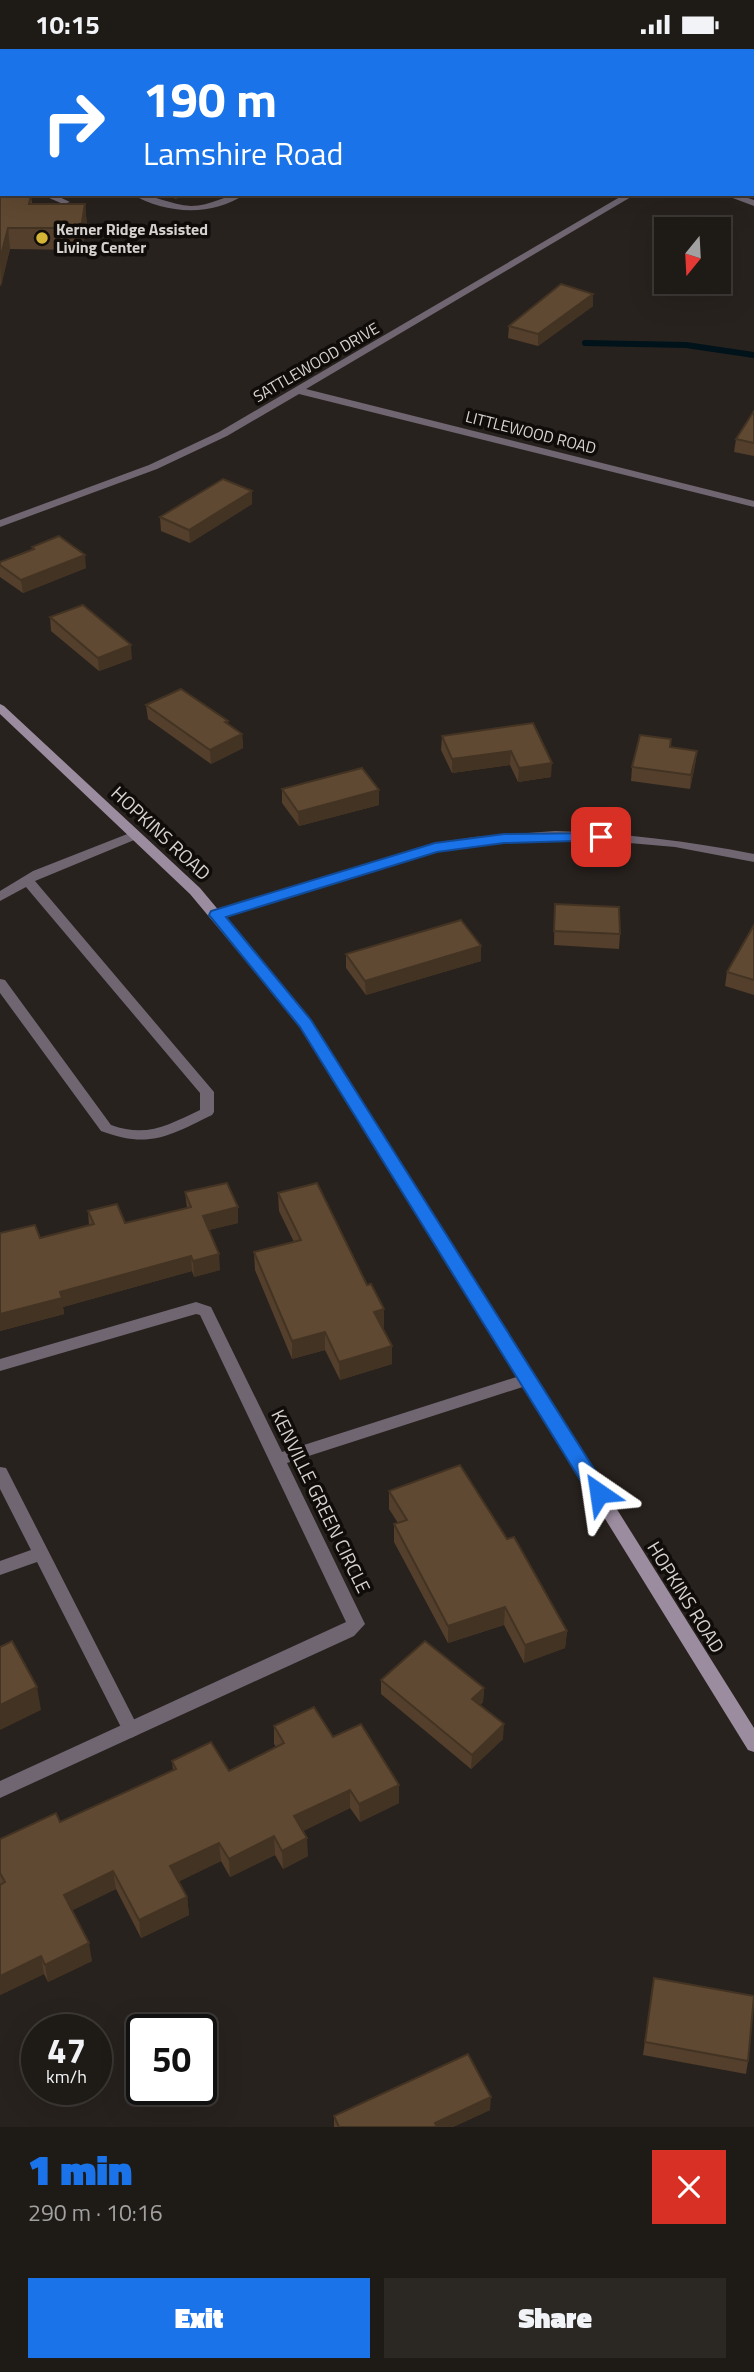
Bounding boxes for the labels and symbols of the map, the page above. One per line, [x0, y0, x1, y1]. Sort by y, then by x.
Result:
place label: Kerner Ridge Assisted Living Center [56, 217, 208, 259]
north arrow [654, 217, 732, 294]
marker: Kerner Ridge Assisted Living Center [34, 230, 50, 246]
street label: SATTLEWOOD DRIVE [248, 316, 384, 408]
street label: LITTLEWOOD ROAD [463, 404, 599, 460]
street label: HOPKINS ROAD [105, 779, 218, 887]
pin [571, 807, 631, 867]
street label: KENVILLE GREEN CIRCLE [264, 1404, 379, 1597]
position arrow [562, 1456, 636, 1530]
street label: HOPKINS ROAD [640, 1535, 732, 1658]
speed limit sign: 50 [126, 2014, 217, 2105]

